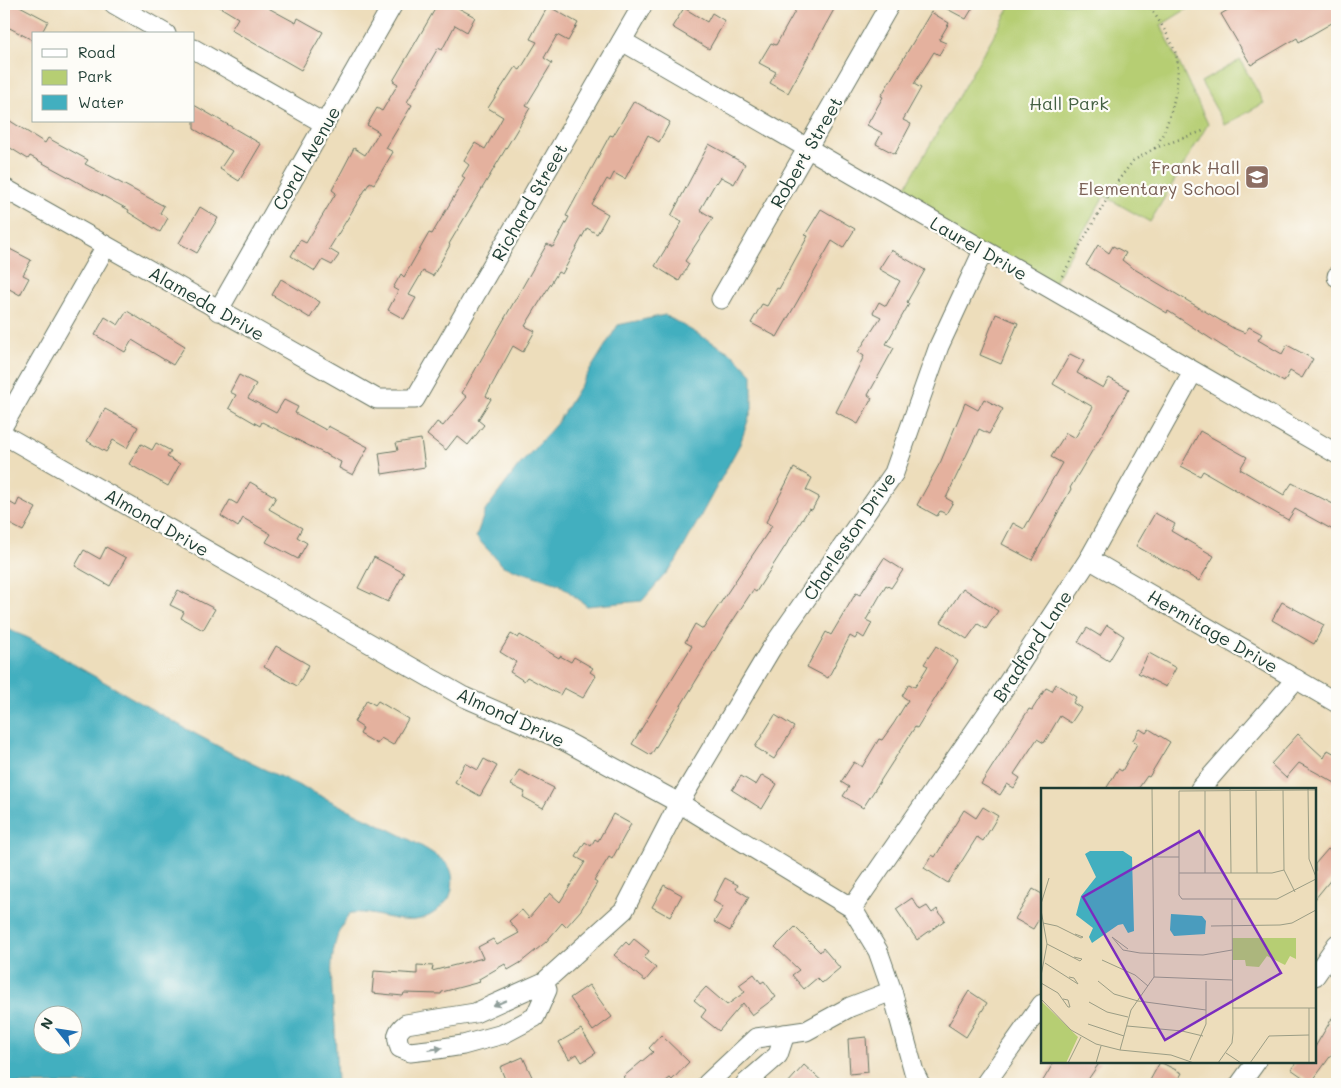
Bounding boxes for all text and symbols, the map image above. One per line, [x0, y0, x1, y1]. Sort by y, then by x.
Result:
legend [32, 32, 195, 122]
text: Road [78, 42, 115, 62]
text: Park [78, 66, 112, 86]
park label: Hall Park [1029, 91, 1109, 115]
text: Water [78, 92, 124, 112]
street label: Robert Street [764, 92, 848, 212]
street label: Coral Avenue [267, 102, 345, 214]
street label: Richard Street [485, 139, 573, 265]
place label: Frank Hall Elementary School [1079, 155, 1240, 200]
school or university icon: Frank Hall Elementary School [1244, 164, 1270, 190]
street label: Laurel Drive [926, 210, 1032, 286]
street label: Alameda Drive [145, 260, 269, 346]
street label: Charleston Drive [797, 467, 901, 605]
street label: Almond Drive [100, 482, 214, 562]
street label: Hermitage Drive [1143, 584, 1283, 678]
street label: Bradford Lane [987, 586, 1077, 706]
street label: Almond Drive [453, 681, 569, 753]
inset map [1041, 788, 1316, 1063]
one-way arrow [493, 999, 508, 1007]
north arrow [32, 1006, 82, 1056]
text: N [35, 1014, 57, 1033]
one-way arrow [428, 1045, 444, 1053]

